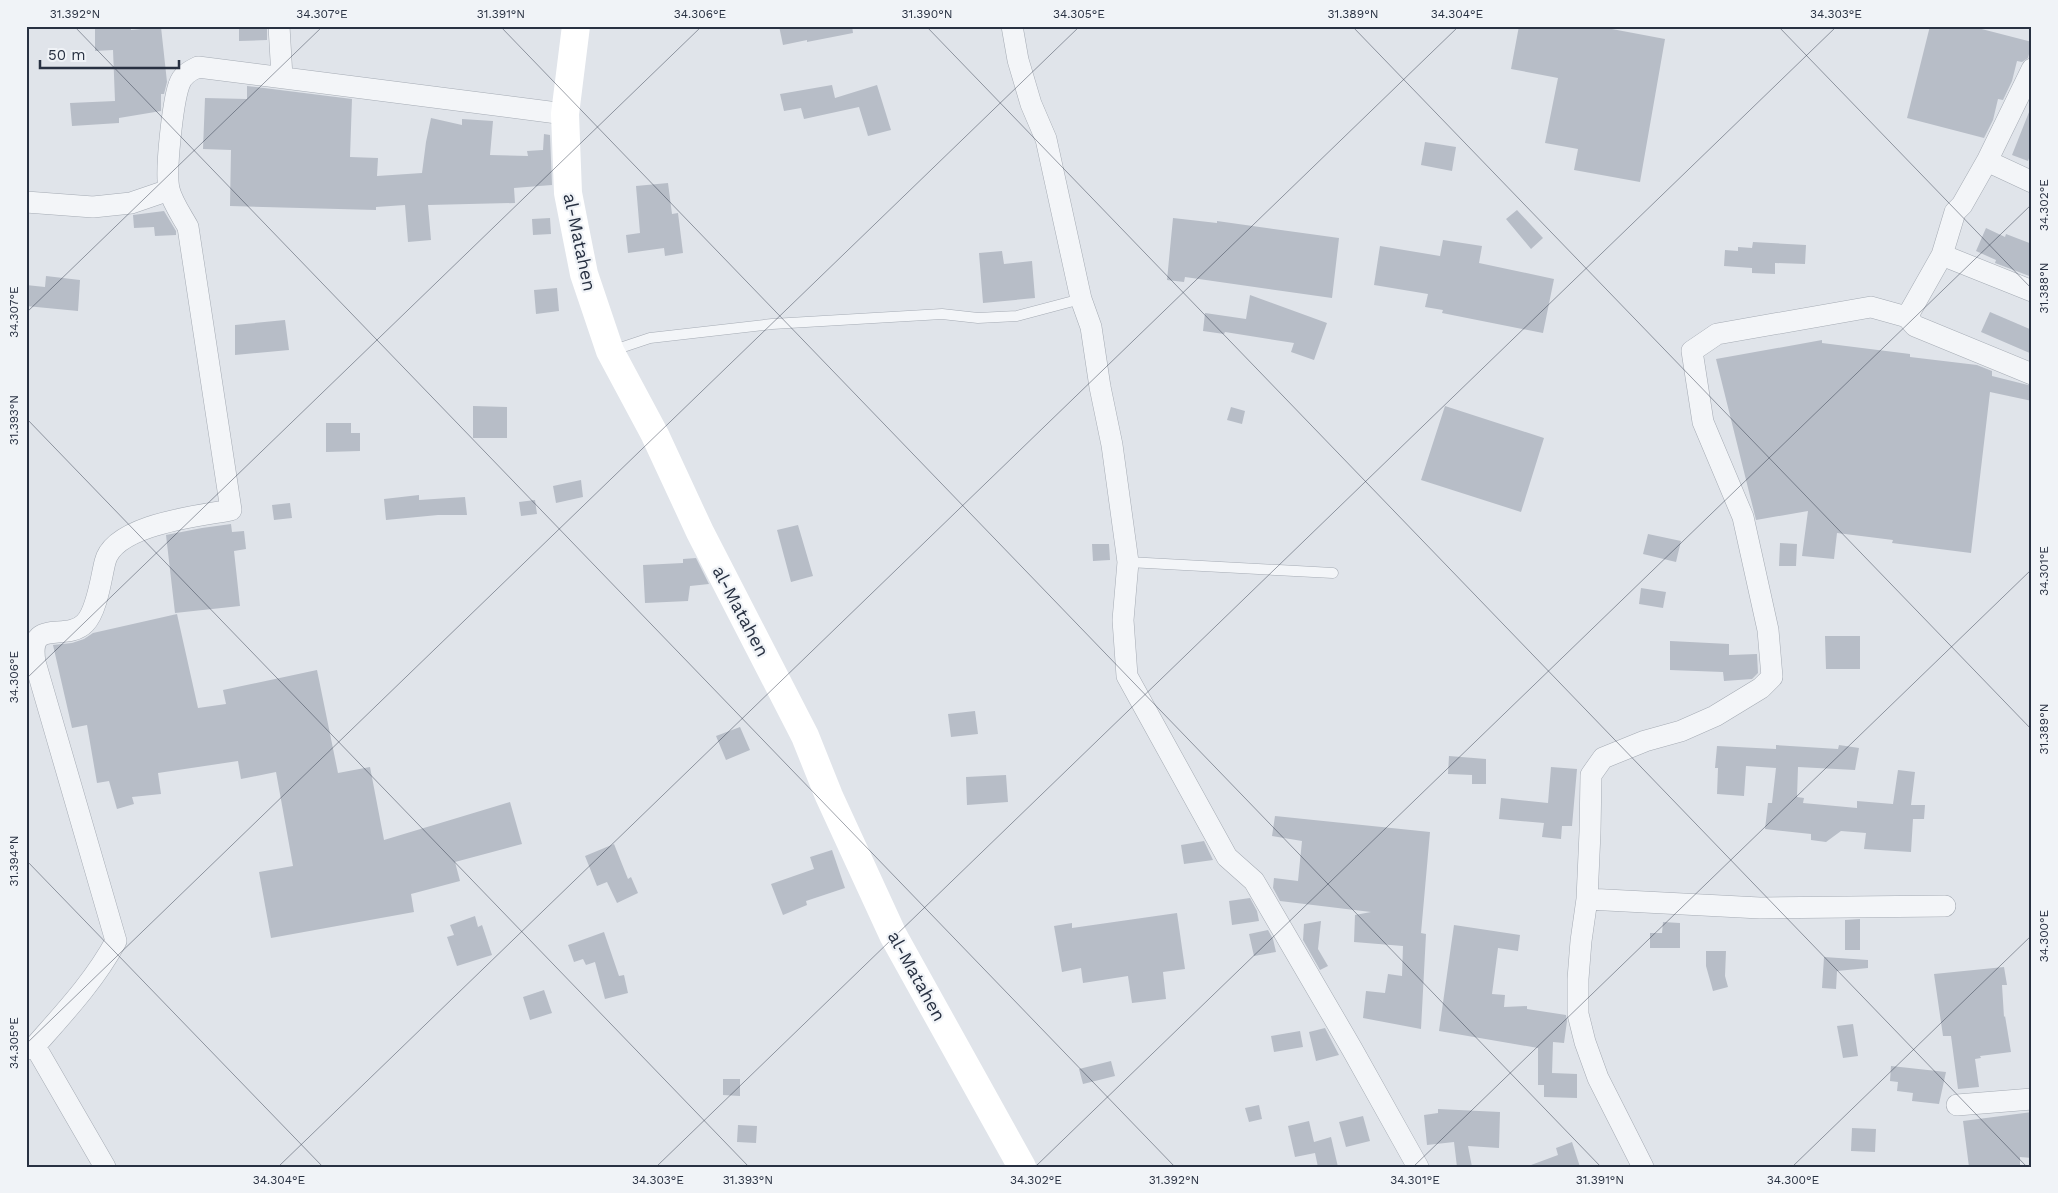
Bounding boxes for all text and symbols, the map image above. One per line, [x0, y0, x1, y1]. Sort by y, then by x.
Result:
text: 31.392°N [50, 7, 100, 21]
text: 34.307°E [296, 7, 348, 21]
text: 31.391°N [477, 7, 525, 21]
text: 34.306°E [674, 7, 727, 21]
text: 31.390°N [901, 7, 953, 21]
text: 34.305°E [1053, 7, 1105, 21]
text: 31.389°N [1328, 7, 1379, 21]
text: 34.304°E [1431, 7, 1484, 21]
text: 34.303°E [1810, 7, 1862, 21]
scale bar [40, 38, 179, 70]
text: 50 m [48, 46, 85, 64]
text: 34.302°E [2037, 179, 2051, 231]
street label: al-Matahen [559, 191, 601, 293]
text: 31.388°N [2037, 263, 2051, 313]
text: 34.307°E [7, 286, 21, 338]
text: 31.393°N [7, 395, 21, 445]
text: 34.301°E [2037, 546, 2051, 596]
street label: al-Matahen [708, 562, 774, 660]
text: 34.306°E [7, 650, 21, 703]
text: 31.389°N [2037, 704, 2051, 755]
text: 31.394°N [7, 836, 21, 886]
text: 34.300°E [2037, 909, 2051, 962]
street label: al-Matahen [884, 927, 950, 1025]
text: 34.305°E [7, 1017, 21, 1069]
text: 34.304°E [253, 1173, 306, 1187]
text: 34.303°E [632, 1173, 684, 1187]
text: 31.393°N [723, 1173, 773, 1187]
text: 34.302°E [1010, 1173, 1062, 1187]
text: 31.392°N [1149, 1173, 1199, 1187]
text: 34.301°E [1390, 1173, 1440, 1187]
text: 31.391°N [1576, 1173, 1624, 1187]
text: 34.300°E [1767, 1173, 1820, 1187]

